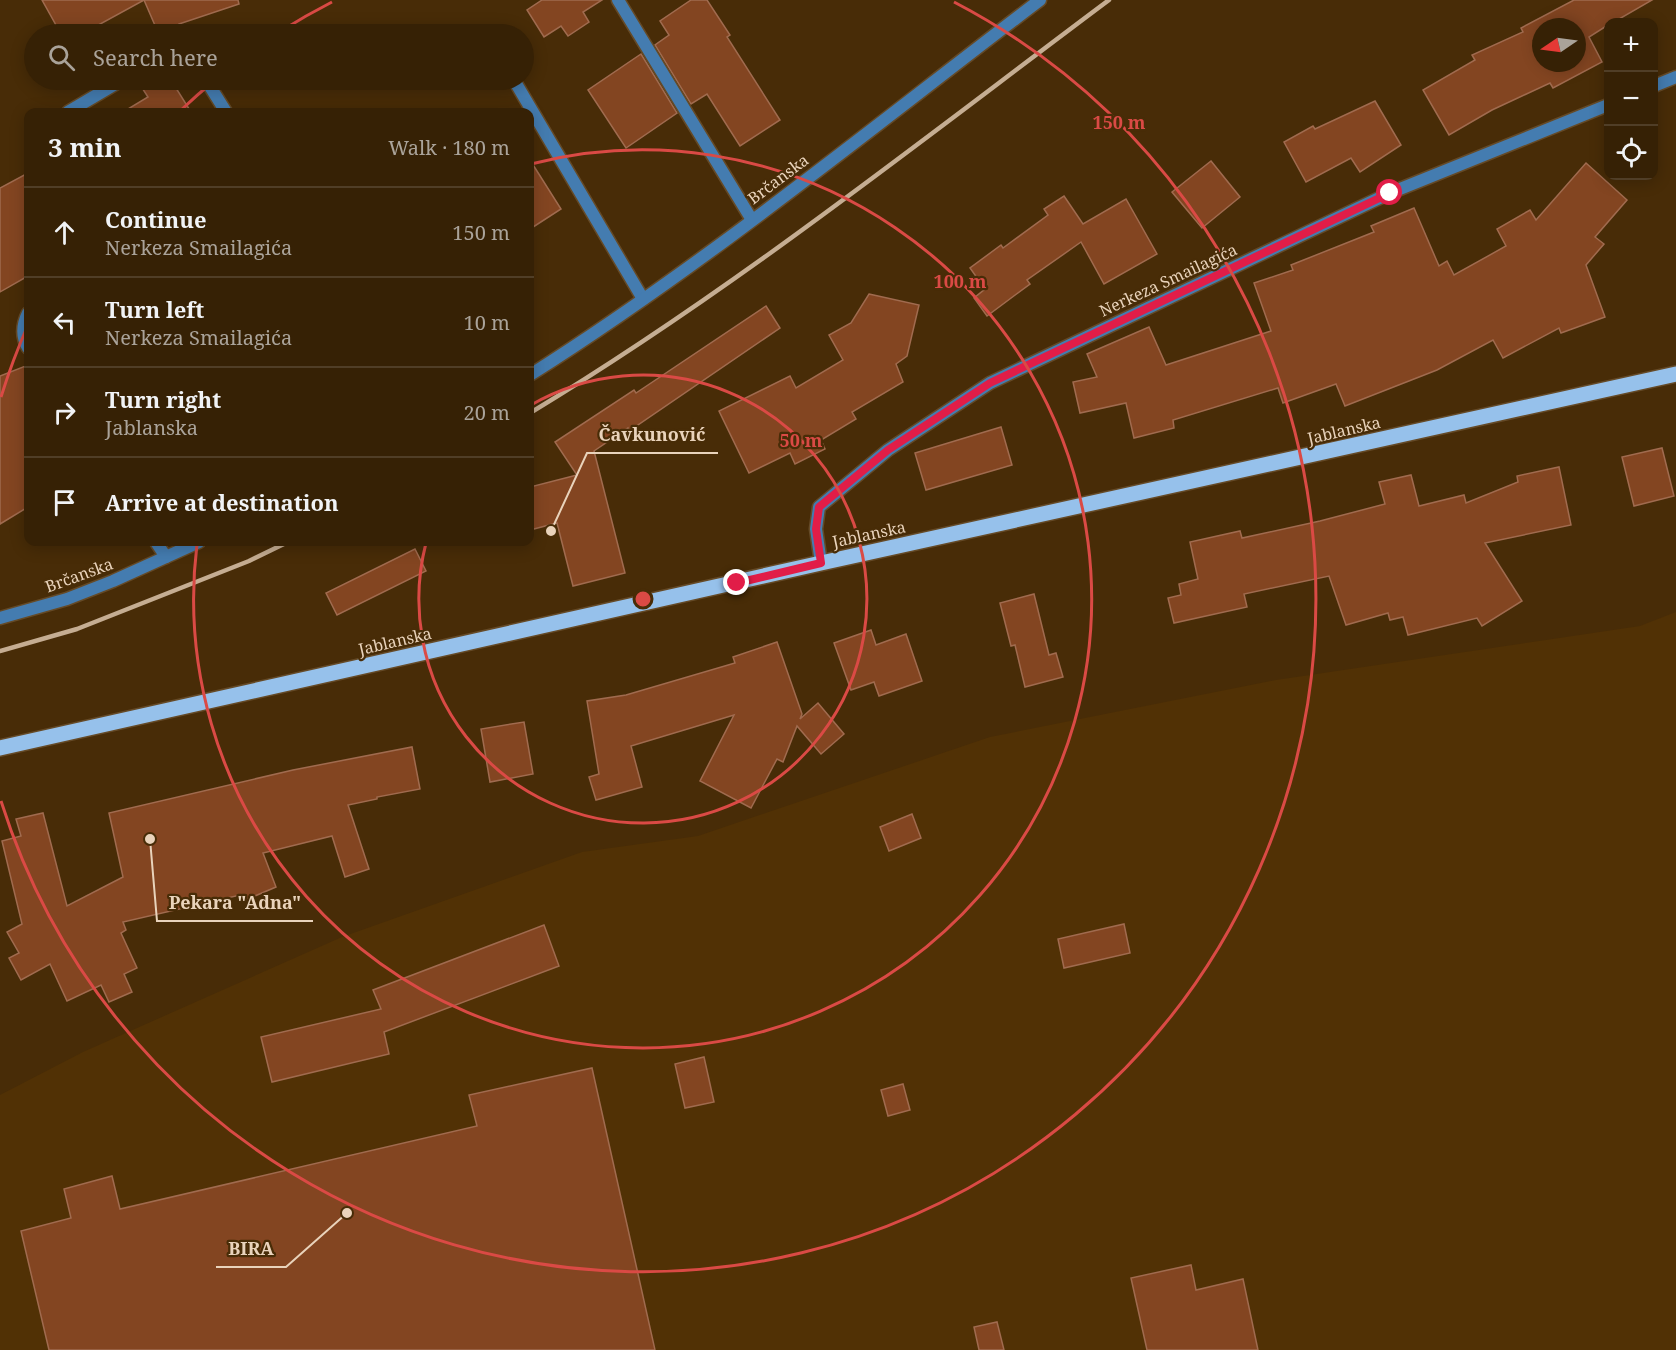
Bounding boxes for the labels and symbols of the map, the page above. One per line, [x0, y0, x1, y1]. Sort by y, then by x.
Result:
north arrow [1532, 18, 1586, 72]
text: 150 m [1093, 110, 1146, 134]
street label: Brčanska [743, 149, 813, 209]
route start [1376, 179, 1402, 205]
street label: Nerkeza Smailagića [1095, 238, 1241, 322]
text: 100 m [934, 269, 987, 293]
street label: Jablanska [1304, 411, 1383, 449]
callout: Čavkunović [587, 417, 718, 453]
text: Čavkunović [598, 422, 706, 446]
text: 50 m [780, 428, 823, 452]
street label: Jablanska [829, 516, 908, 553]
street label: Brčanska [42, 553, 116, 597]
route end [723, 569, 749, 595]
centre of rings [633, 589, 653, 609]
street label: Jablanska [355, 622, 434, 660]
callout: Pekara "Adna" [157, 885, 313, 921]
text: Pekara "Adna" [169, 890, 301, 914]
callout: BIRA [216, 1231, 286, 1267]
text: BIRA [228, 1236, 274, 1260]

